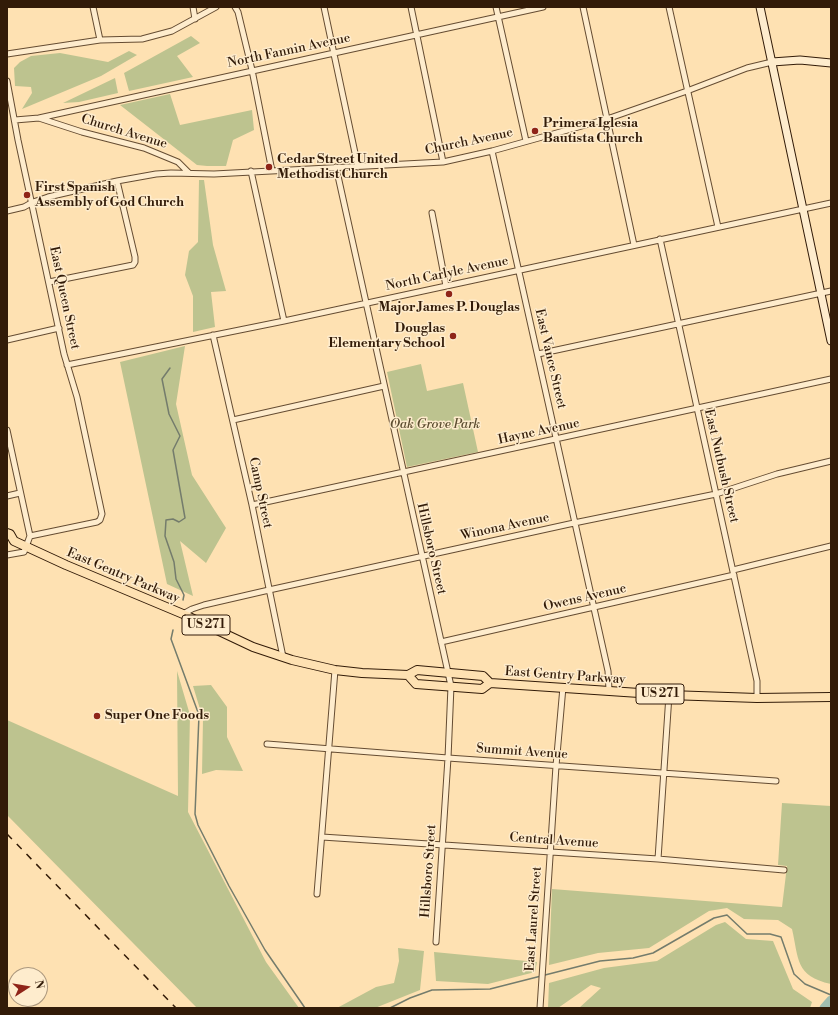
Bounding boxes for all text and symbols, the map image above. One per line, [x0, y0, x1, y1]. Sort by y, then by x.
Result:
street label: North Fannin Avenue [226, 30, 352, 72]
street label: Church Avenue [79, 111, 169, 153]
place label: Primera Iglesia Bautista Church [543, 116, 643, 147]
street label: Church Avenue [424, 125, 514, 159]
marker: Primera Iglesia Bautista Church [530, 126, 540, 136]
place label: Cedar Street United Methodist Church [277, 152, 398, 183]
marker: Cedar Street United Methodist Church [264, 162, 274, 172]
place label: First Spanish Assembly of God Church [35, 180, 184, 211]
marker: First Spanish Assembly of God Church [22, 190, 32, 200]
street label: East Queen Street [45, 245, 83, 351]
street label: North Carlyle Avenue [384, 253, 510, 295]
marker: Major James P. Douglas [444, 289, 454, 299]
place label: Major James P. Douglas [378, 300, 520, 316]
street label: East Vance Street [531, 307, 569, 411]
place label: Douglas Elementary School [329, 321, 445, 352]
marker: Douglas Elementary School [448, 331, 458, 341]
street label: East Nutbush Street [700, 407, 742, 525]
street label: Hayne Avenue [497, 416, 581, 448]
park label: Oak Grove Park [390, 417, 480, 433]
street label: Camp Street [245, 456, 275, 530]
street label: Hillsboro Street [413, 502, 449, 596]
street label: Winona Avenue [459, 510, 551, 544]
street label: East Gentry Parkway [64, 545, 182, 607]
street label: Owens Avenue [542, 581, 628, 615]
road number: US 271 [182, 615, 230, 635]
street label: East Gentry Parkway [504, 664, 626, 688]
road number: US 271 [636, 684, 684, 704]
place label: Super One Foods [105, 708, 209, 724]
marker: Super One Foods [92, 711, 102, 721]
street label: Summit Avenue [476, 741, 568, 763]
street label: Hillsboro Street [418, 824, 440, 918]
street label: Central Avenue [509, 830, 599, 852]
street label: East Laurel Street [523, 866, 545, 972]
north arrow [8, 967, 48, 1007]
text: N [31, 979, 47, 990]

